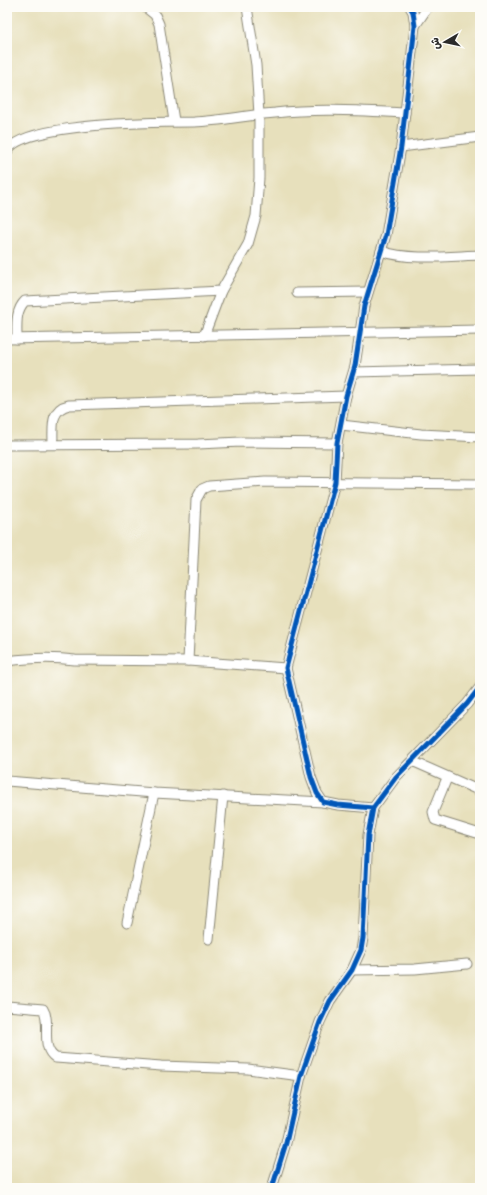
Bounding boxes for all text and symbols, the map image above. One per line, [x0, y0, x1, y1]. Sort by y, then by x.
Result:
north arrow [425, 22, 465, 62]
text: ش [428, 36, 443, 50]

